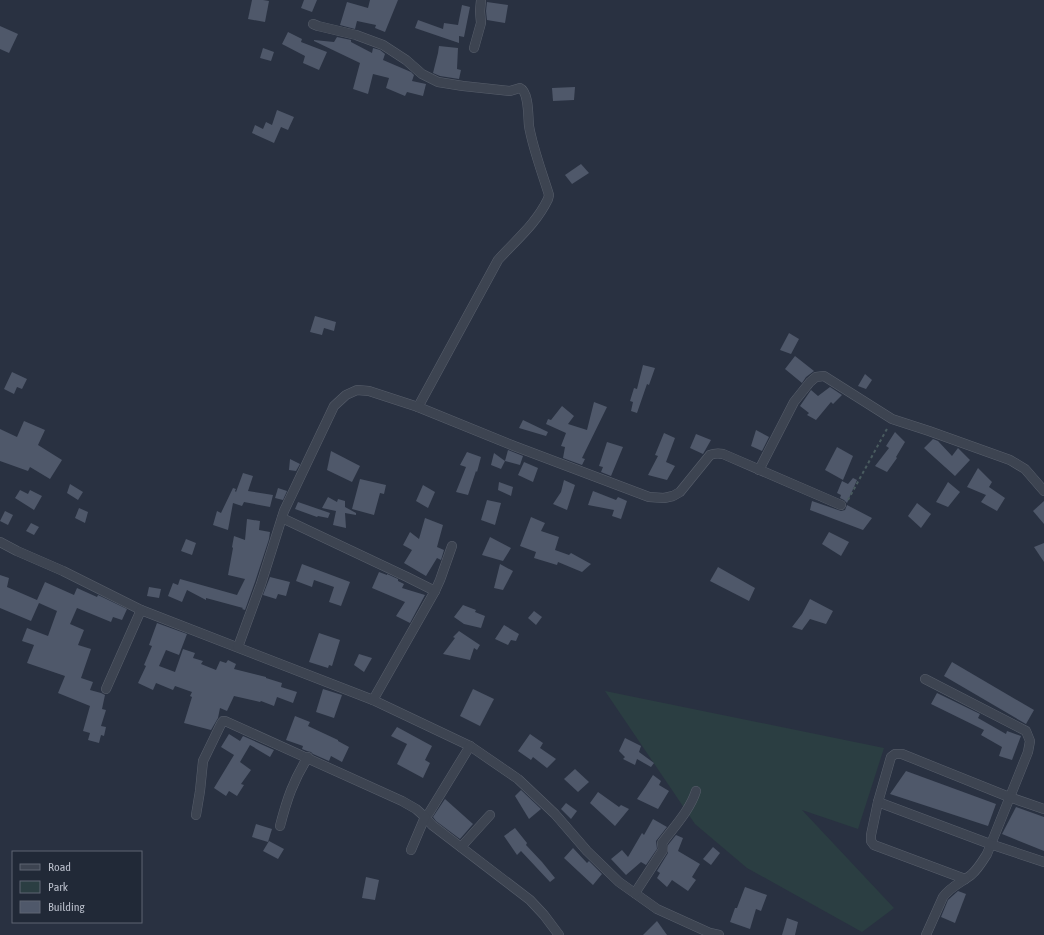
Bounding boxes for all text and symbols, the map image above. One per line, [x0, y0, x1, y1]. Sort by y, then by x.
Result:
legend [12, 851, 142, 923]
text: Road [48, 860, 71, 874]
text: Park [48, 880, 69, 894]
text: Building [48, 900, 86, 914]

